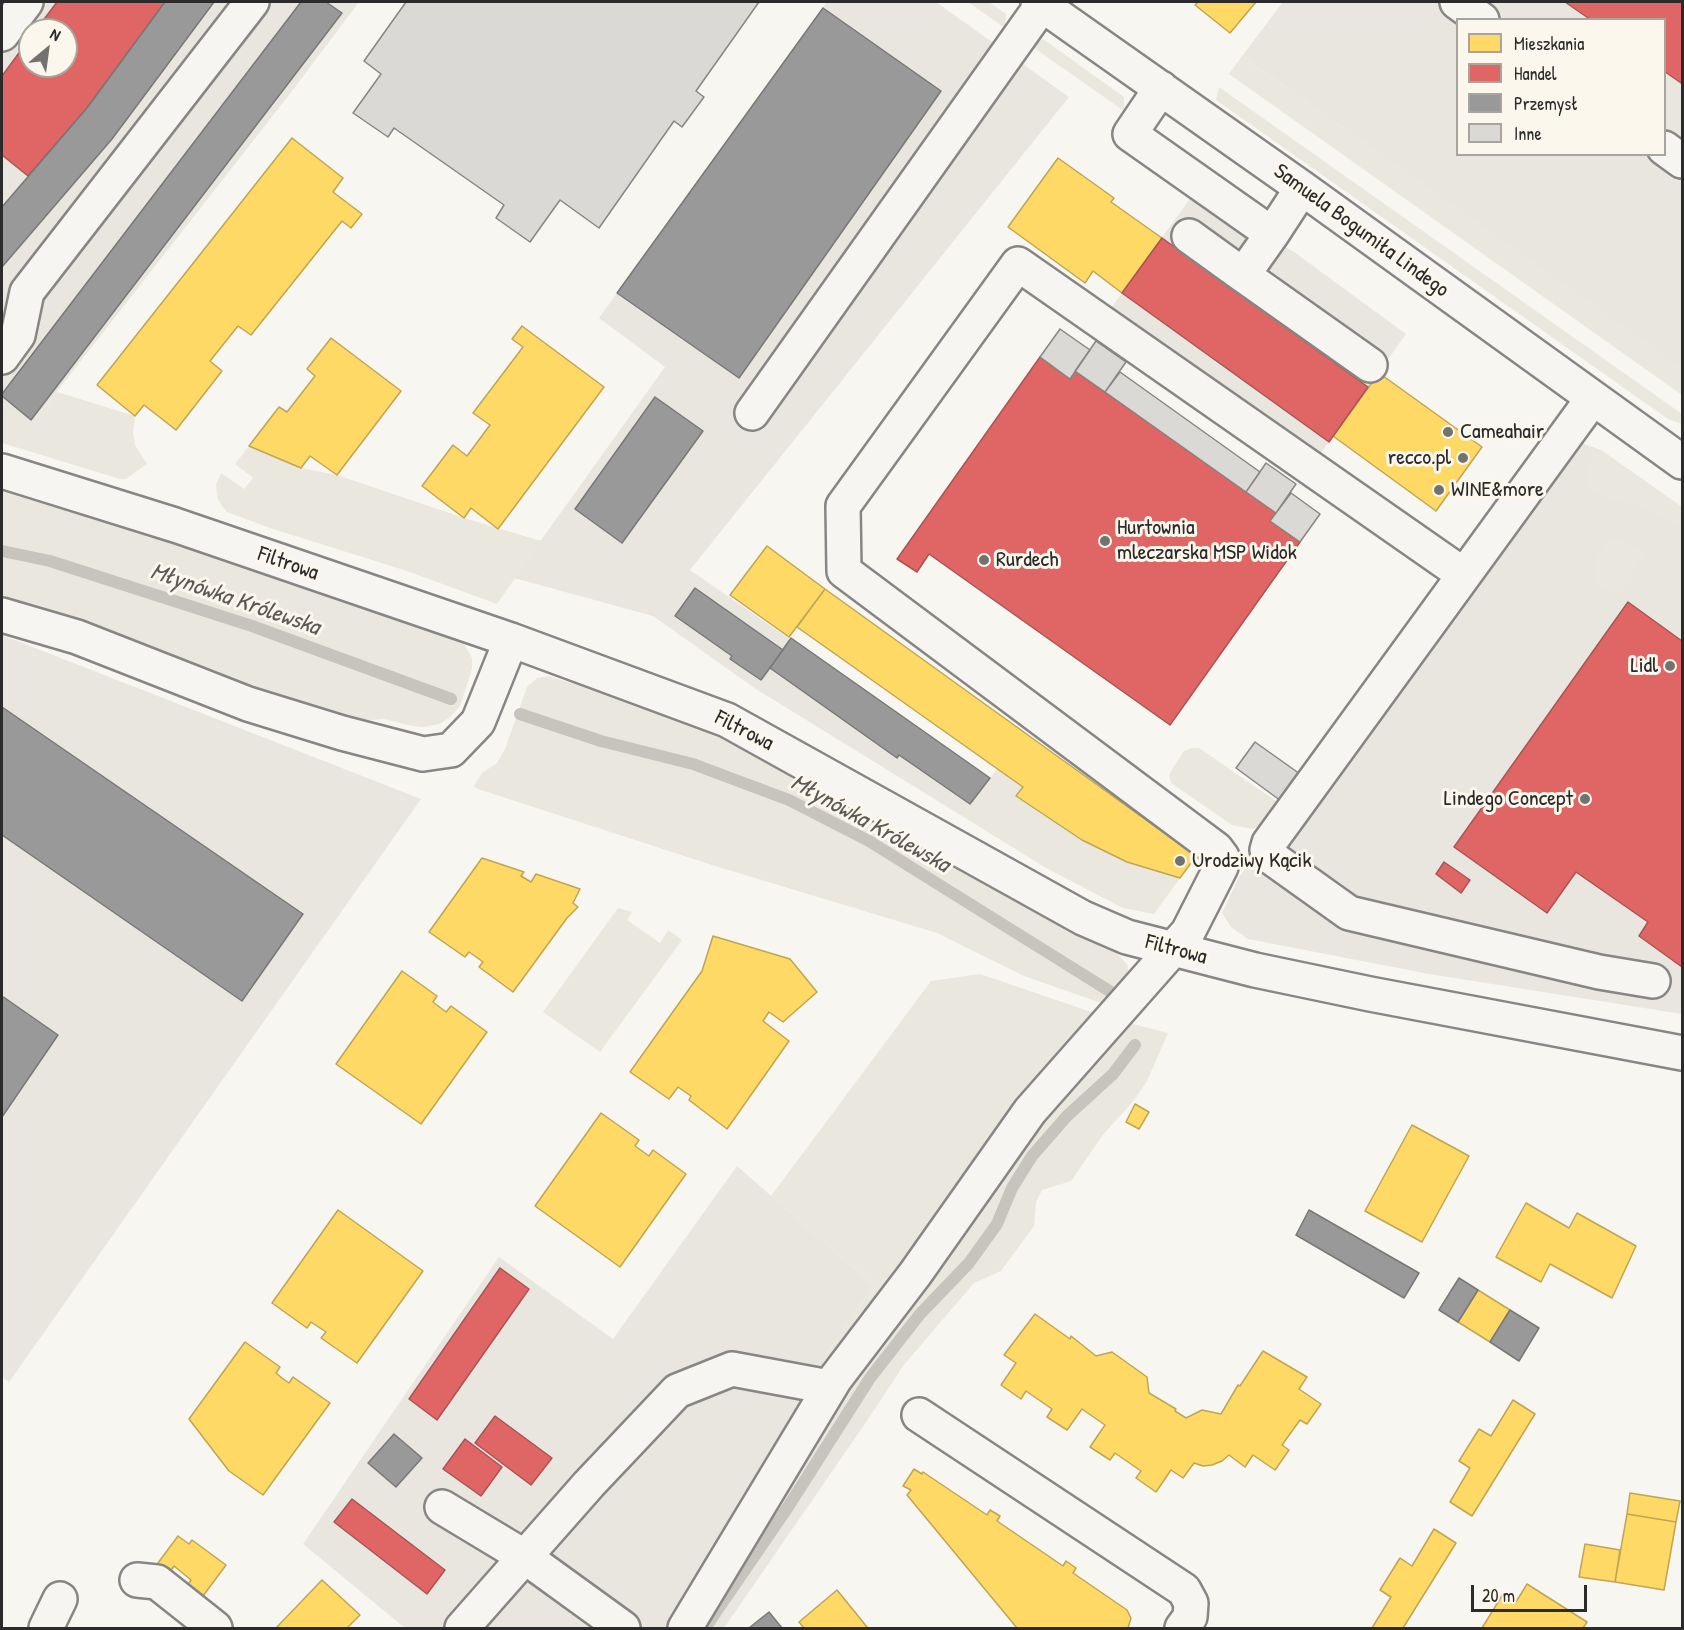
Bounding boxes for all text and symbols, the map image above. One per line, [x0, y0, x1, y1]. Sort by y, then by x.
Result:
north arrow [18, 18, 78, 78]
legend [1456, 18, 1666, 156]
text: N [47, 22, 65, 46]
text: Mieszkania [1514, 31, 1584, 56]
text: Handel [1514, 61, 1557, 86]
text: Przemysł [1514, 91, 1578, 116]
text: Inne [1514, 121, 1542, 146]
street label: Samuela Bogumiła Lindego [1268, 158, 1454, 304]
place label: Cameahair [1460, 419, 1544, 445]
marker: Cameahair [1441, 425, 1455, 439]
place label: recco.pl [1388, 445, 1451, 471]
marker: recco.pl [1456, 451, 1470, 465]
place label: WINE&more [1451, 477, 1544, 503]
marker: WINE&more [1432, 483, 1446, 497]
place label: Hurtownia mleczarska MSP Widok [1117, 515, 1297, 566]
marker: Hurtownia mleczarska MSP Widok [1098, 534, 1112, 548]
street label: Filtrowa [254, 541, 322, 587]
place label: Rurdech [996, 547, 1058, 573]
marker: Rurdech [977, 553, 991, 567]
water label: Młynówka Królewska [147, 558, 323, 642]
place label: Lidl [1630, 653, 1658, 679]
marker: Lidl [1663, 659, 1677, 673]
street label: Filtrowa [710, 705, 778, 757]
water label: Młynówka Królewska [786, 768, 954, 880]
place label: Lindego Concept [1444, 786, 1573, 812]
marker: Lindego Concept [1578, 792, 1592, 806]
place label: Urodziwy Kącik [1192, 848, 1312, 874]
marker: Urodziwy Kącik [1173, 854, 1187, 868]
street label: Filtrowa [1142, 929, 1210, 971]
scale bar [1474, 1573, 1590, 1611]
text: 20 m [1482, 1583, 1515, 1608]

